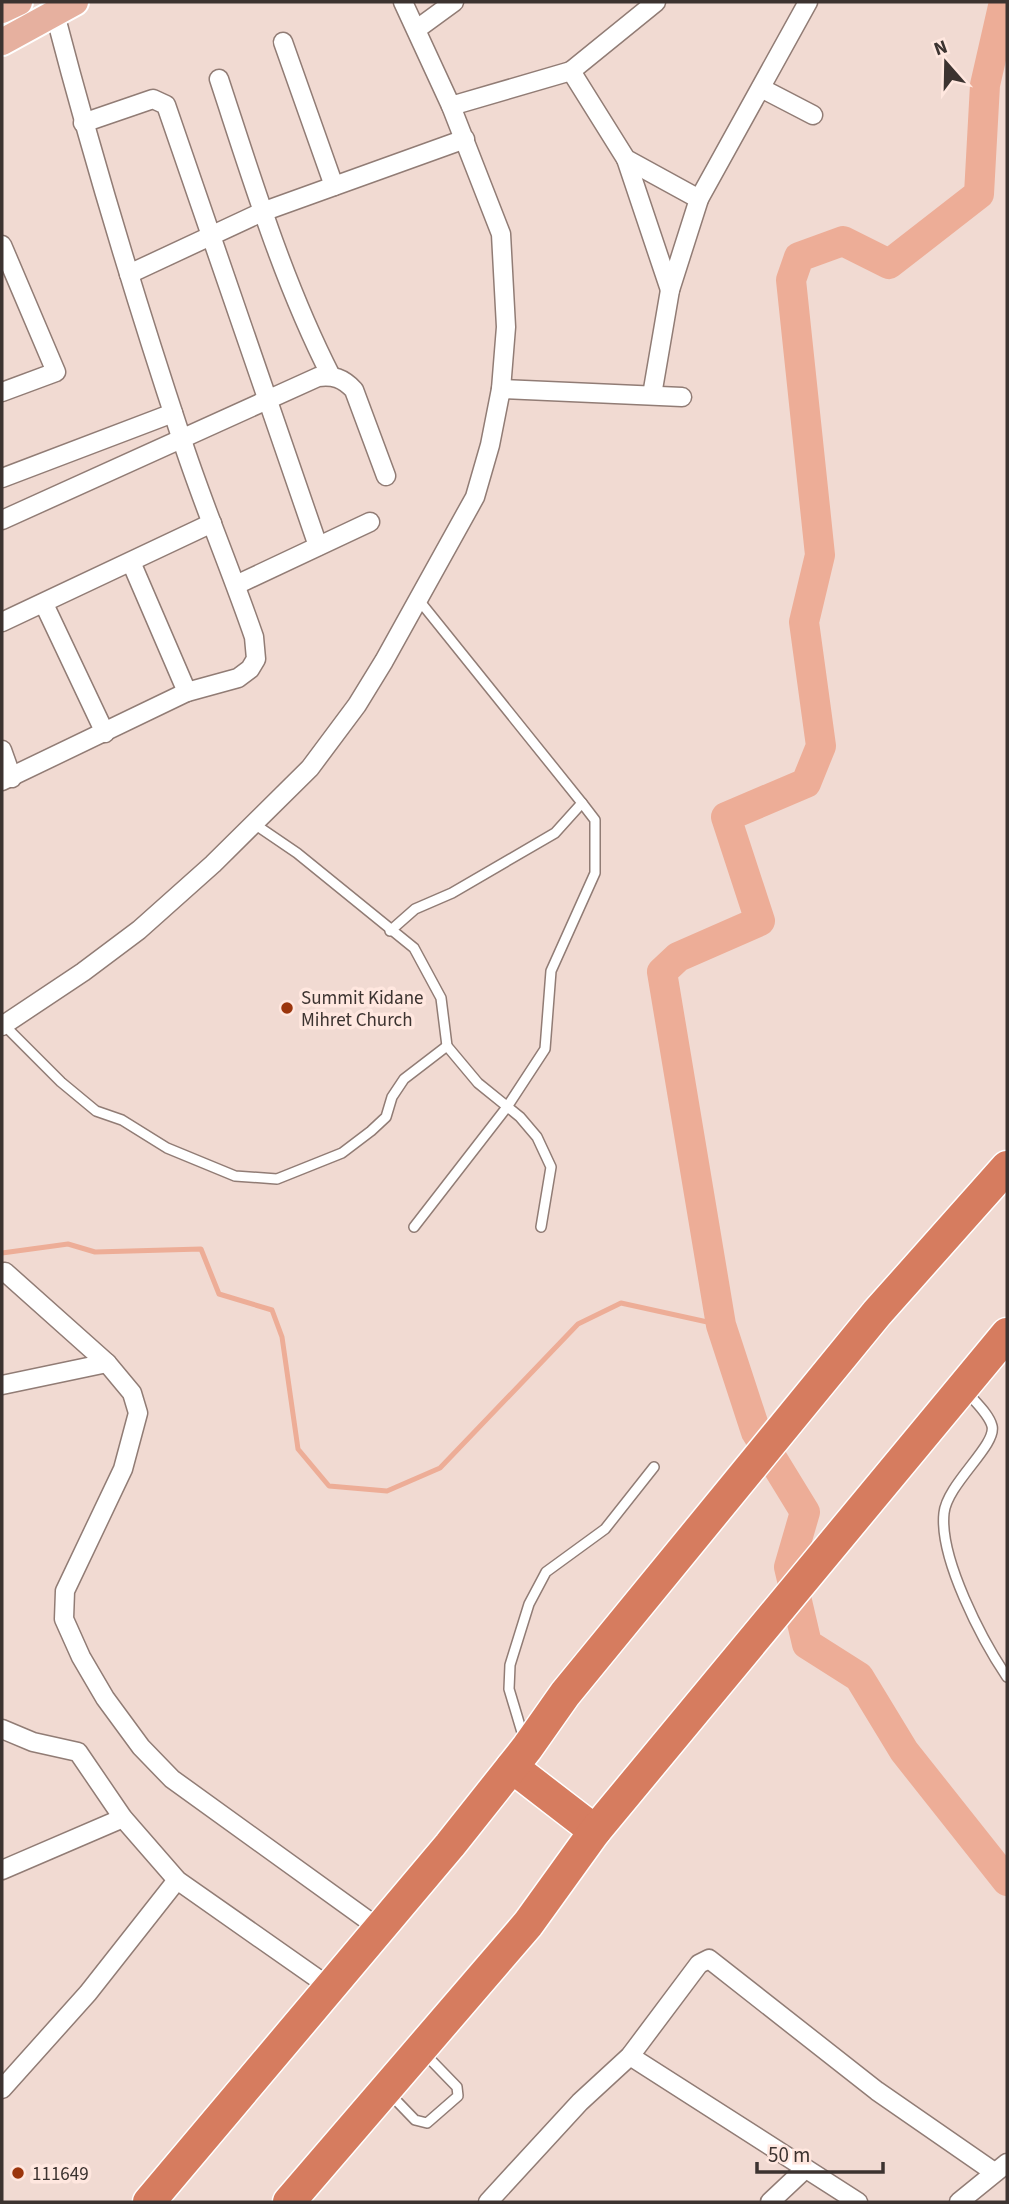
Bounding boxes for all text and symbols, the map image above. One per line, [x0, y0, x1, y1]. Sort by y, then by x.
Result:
north arrow [911, 28, 981, 98]
text: N [930, 34, 951, 63]
place label: Summit Kidane Mihret Church [301, 985, 424, 1034]
marker: Summit Kidane Mihret Church [279, 1000, 295, 1016]
scale bar [757, 2130, 883, 2174]
text: 50 m [768, 2140, 810, 2170]
place label: 111649 [32, 2161, 89, 2188]
marker: 111649 [10, 2165, 26, 2181]

